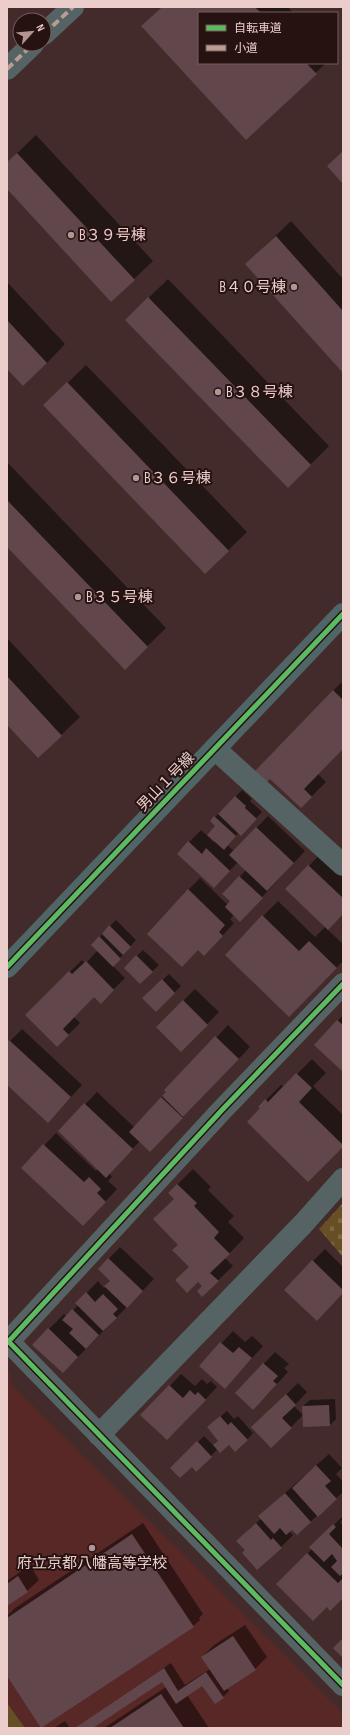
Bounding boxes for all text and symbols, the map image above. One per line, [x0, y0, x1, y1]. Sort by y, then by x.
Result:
north arrow [12, 12, 52, 52]
legend [198, 12, 338, 64]
text: 自転車道 [234, 21, 282, 36]
text: N [33, 22, 48, 33]
text: 小道 [234, 41, 258, 56]
place label: B３９号棟 [79, 226, 146, 245]
marker: B３９号棟 [66, 230, 76, 240]
place label: B４０号棟 [219, 278, 286, 297]
marker: B４０号棟 [289, 282, 299, 292]
place label: B３８号棟 [226, 383, 293, 402]
marker: B３８号棟 [213, 387, 223, 397]
place label: B３６号棟 [144, 469, 211, 488]
marker: B３６号棟 [131, 473, 141, 483]
place label: B３５号棟 [86, 588, 153, 607]
marker: B３５号棟 [73, 592, 83, 602]
street label: 男山１号線 [133, 748, 199, 816]
marker: 府立京都八幡高等学校 [87, 1543, 97, 1553]
place label: 府立京都八幡高等学校 [17, 1554, 167, 1573]

